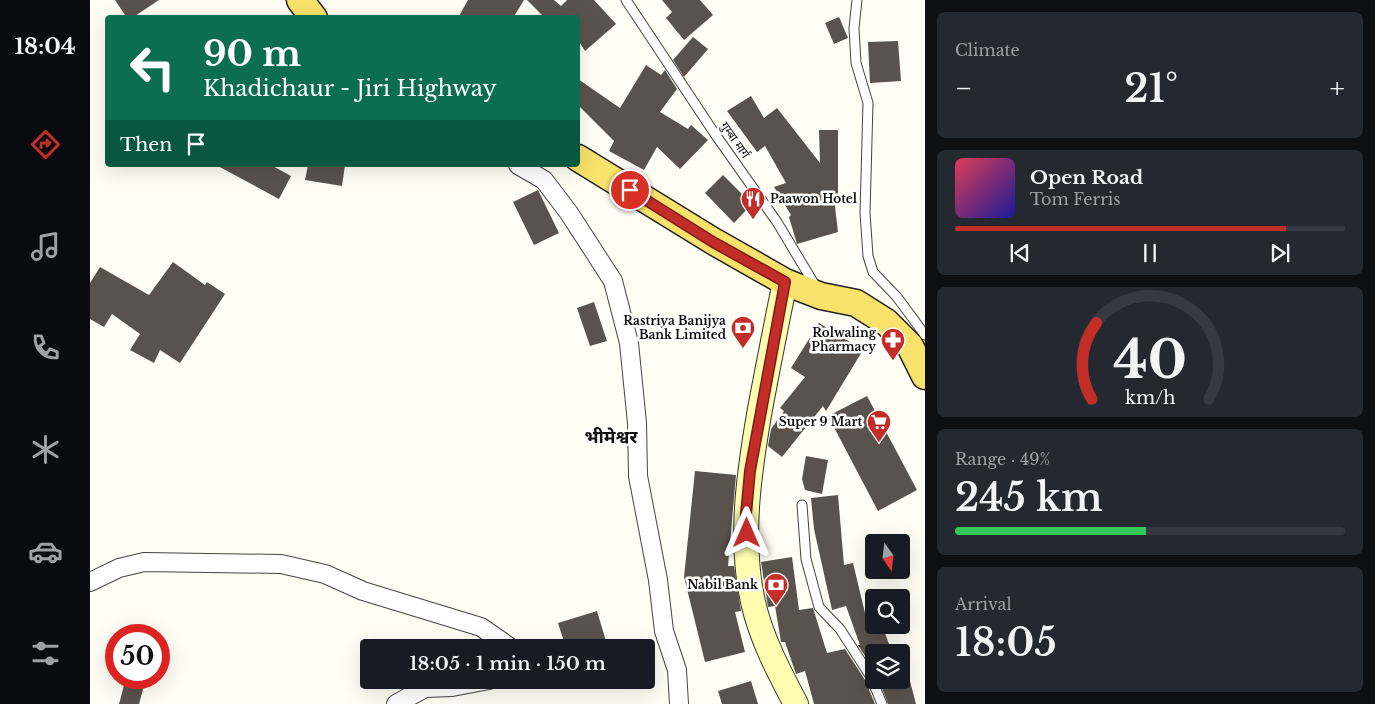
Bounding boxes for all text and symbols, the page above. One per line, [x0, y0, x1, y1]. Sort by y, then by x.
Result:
text: 90 m [203, 32, 301, 75]
text: 18:04 [14, 33, 76, 60]
icon: left [120, 35, 185, 100]
text: Climate [955, 40, 1020, 60]
text: 21° [1124, 65, 1178, 112]
text: − [955, 71, 973, 106]
text: + [1330, 71, 1345, 106]
text: Khadichaur - Jiri Highway [203, 75, 497, 102]
street label: गुम्बा मार्ग [717, 119, 754, 162]
icon: directions [28, 127, 63, 162]
icon: arrive [182, 130, 210, 158]
text: Then [120, 133, 172, 156]
text: Open Road [1030, 166, 1143, 189]
pin [609, 169, 651, 211]
icon: arrive [616, 176, 644, 204]
restaurant icon: Paawon Hotel [740, 186, 766, 220]
text: Tom Ferris [1030, 189, 1121, 209]
place label: Paawon Hotel [770, 191, 858, 206]
icon: music [28, 229, 63, 264]
icon: previous [1006, 239, 1034, 267]
icon: pause [1136, 239, 1164, 267]
icon: next [1266, 239, 1294, 267]
place label: Rastriya Banijya Bank Limited [623, 313, 727, 342]
bank icon: Rastriya Banijya Bank Limited [730, 315, 756, 349]
place label: Rolwaling Pharmacy [811, 325, 877, 354]
pharmacy icon: Rolwaling Pharmacy [880, 327, 906, 361]
text: 40 [1113, 328, 1187, 392]
icon: phone [28, 330, 63, 365]
text: km/h [1125, 387, 1175, 409]
supermarket icon: Super 9 Mart [866, 409, 892, 443]
place label: Super 9 Mart [779, 414, 862, 429]
district label: भीमेश्वर [585, 426, 639, 448]
icon: climate [28, 432, 63, 467]
text: Range · 49% [955, 449, 1050, 469]
text: 245 km [955, 474, 1103, 521]
position arrow [720, 506, 772, 558]
icon: car [28, 534, 63, 569]
north arrow [865, 534, 910, 579]
map controls [865, 534, 910, 689]
bank icon: Nabil Bank [763, 572, 789, 606]
place label: Nabil Bank [687, 577, 759, 592]
button: search [865, 589, 910, 634]
text: Arrival [955, 594, 1012, 614]
text: 18:05 [955, 619, 1057, 666]
speed limit sign: 50 [105, 624, 170, 689]
icon: filters [28, 636, 63, 671]
button: layers [865, 644, 910, 689]
text: 18:05 · 1 min · 150 m [409, 652, 606, 675]

